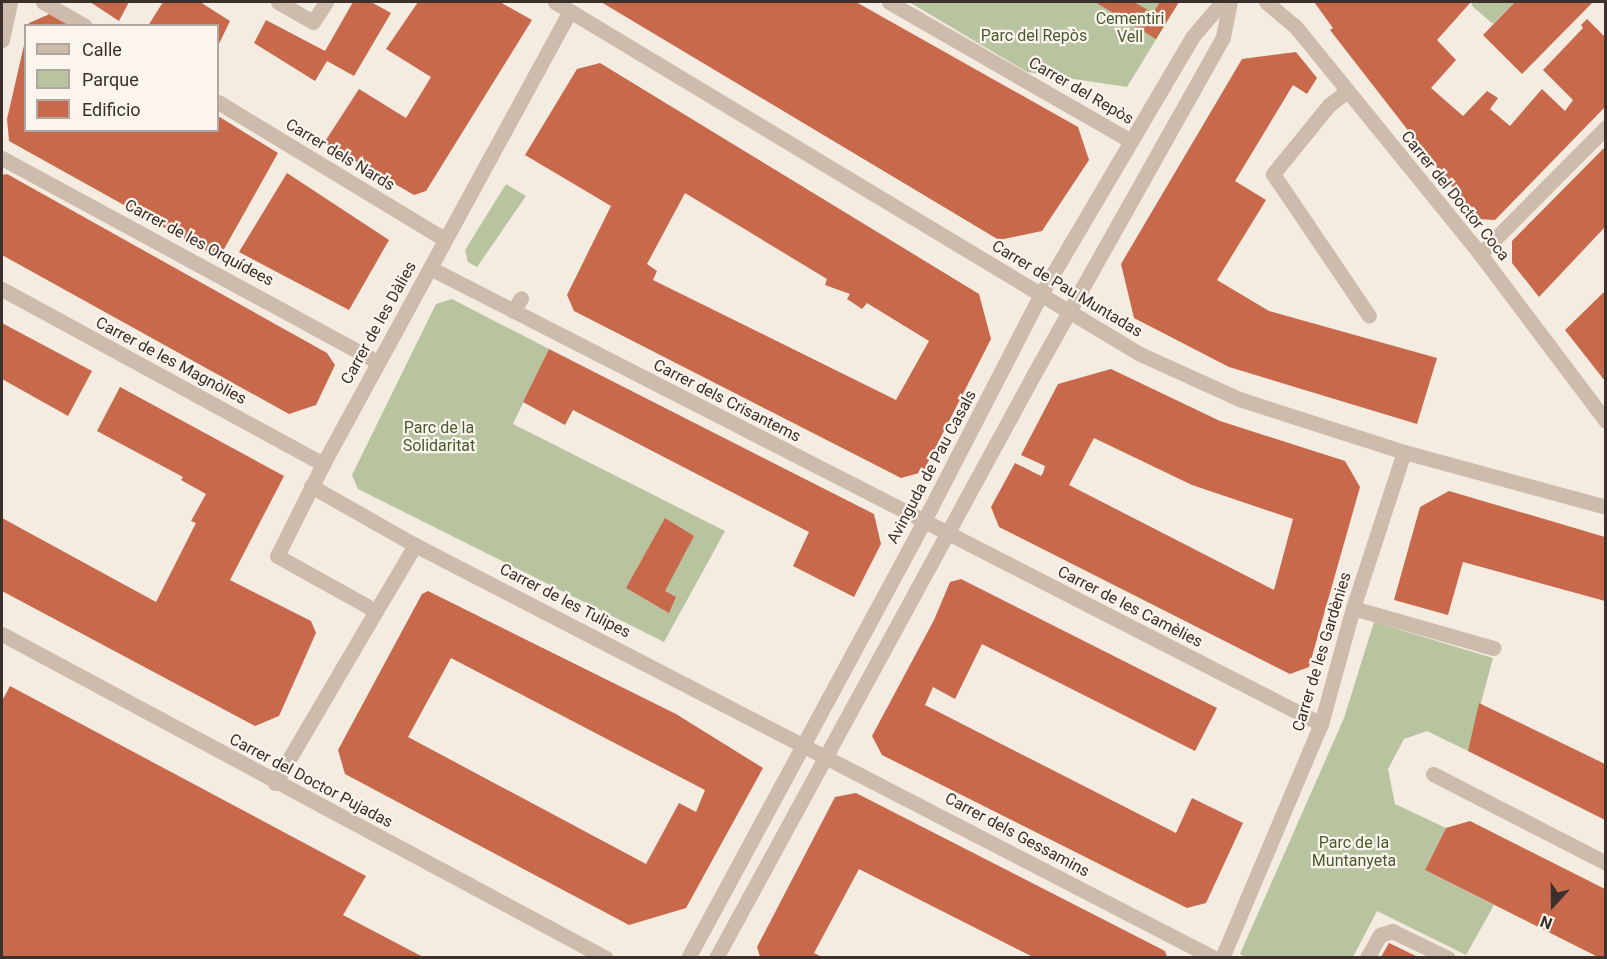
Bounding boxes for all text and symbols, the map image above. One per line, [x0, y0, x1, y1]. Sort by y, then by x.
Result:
park label: Cementiri Vell [1096, 9, 1164, 47]
legend [24, 24, 219, 132]
park label: Parc del Repòs [981, 26, 1087, 46]
text: Calle [82, 39, 122, 60]
street label: Carrer del Repòs [1025, 53, 1137, 129]
text: Parque [82, 69, 139, 90]
text: Edificio [82, 99, 141, 120]
street label: Carrer dels Nards [282, 115, 398, 195]
street label: Carrer del Doctor Coca [1397, 127, 1513, 265]
street label: Carrer de les Orquídees [121, 196, 277, 290]
street label: Carrer de Pau Muntadas [988, 236, 1146, 342]
street label: Carrer de les Dàlies [337, 258, 421, 388]
street label: Carrer de les Magnòlies [92, 313, 250, 409]
street label: Carrer dels Crisantems [650, 355, 804, 447]
street label: Avinguda de Pau Casals [883, 387, 981, 547]
park label: Parc de la Solidaritat [403, 418, 475, 456]
street label: Carrer de les Tulipes [496, 560, 634, 642]
street label: Carrer de les Camèlies [1054, 562, 1206, 652]
street label: Carrer de les Gardènies [1289, 570, 1355, 734]
street label: Carrer del Doctor Pujadas [226, 730, 396, 832]
street label: Carrer dels Gessamins [941, 789, 1093, 881]
park label: Parc de la Muntanyeta [1312, 833, 1396, 871]
north arrow [1523, 875, 1583, 935]
text: N [1538, 911, 1555, 933]

